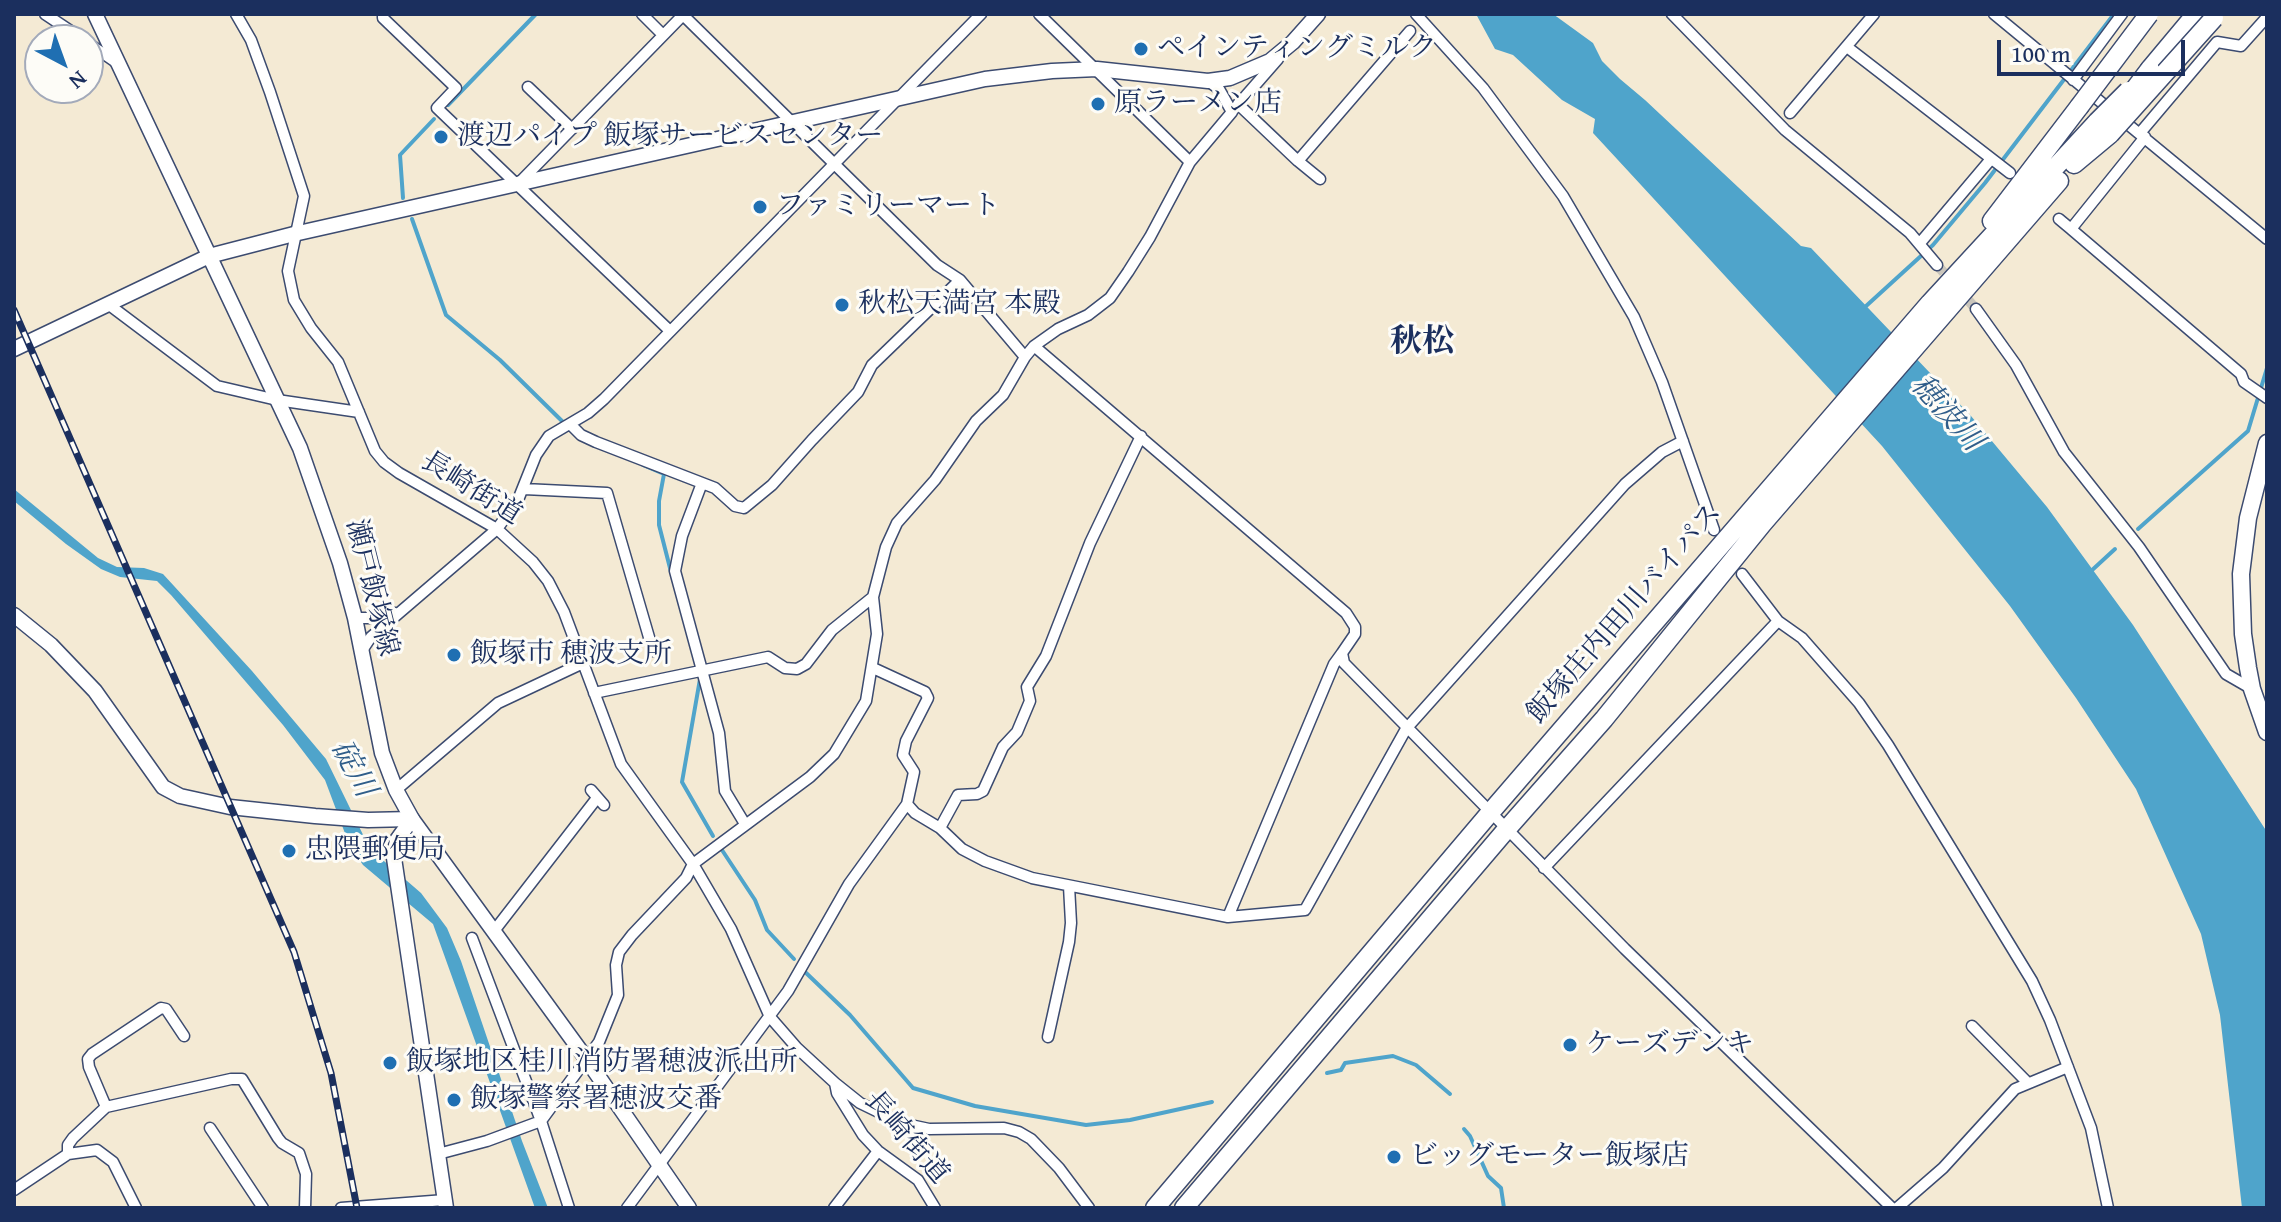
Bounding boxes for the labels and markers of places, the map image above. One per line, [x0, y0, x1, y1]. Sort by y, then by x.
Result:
place label: ペインティングミルク [1157, 32, 1437, 66]
marker: ペインティングミルク [1132, 40, 1150, 58]
place label: 原ラーメン店 [1114, 87, 1282, 121]
marker: 原ラーメン店 [1089, 95, 1107, 113]
place label: 渡辺パイプ 飯塚サービスセンター [457, 120, 883, 154]
marker: 渡辺パイプ 飯塚サービスセンター [432, 128, 450, 146]
place label: ファミリーマート [776, 190, 1000, 224]
marker: ファミリーマート [751, 198, 769, 216]
place label: 秋松天満宮 本殿 [858, 288, 1060, 322]
marker: 秋松天満宮 本殿 [833, 296, 851, 314]
place label: 飯塚市 穂波支所 [470, 638, 672, 672]
marker: 飯塚市 穂波支所 [445, 646, 463, 664]
place label: 忠隈郵便局 [305, 834, 445, 868]
marker: 忠隈郵便局 [280, 842, 298, 860]
place label: ケーズデンキ [1586, 1028, 1754, 1062]
marker: ケーズデンキ [1561, 1036, 1579, 1054]
place label: 飯塚地区桂川消防署穂波派出所 [406, 1046, 798, 1080]
marker: 飯塚地区桂川消防署穂波派出所 [381, 1054, 399, 1072]
place label: 飯塚警察署穂波交番 [470, 1083, 722, 1117]
marker: 飯塚警察署穂波交番 [445, 1091, 463, 1109]
place label: ビッグモーター飯塚店 [1410, 1140, 1689, 1174]
marker: ビッグモーター飯塚店 [1385, 1148, 1403, 1166]

